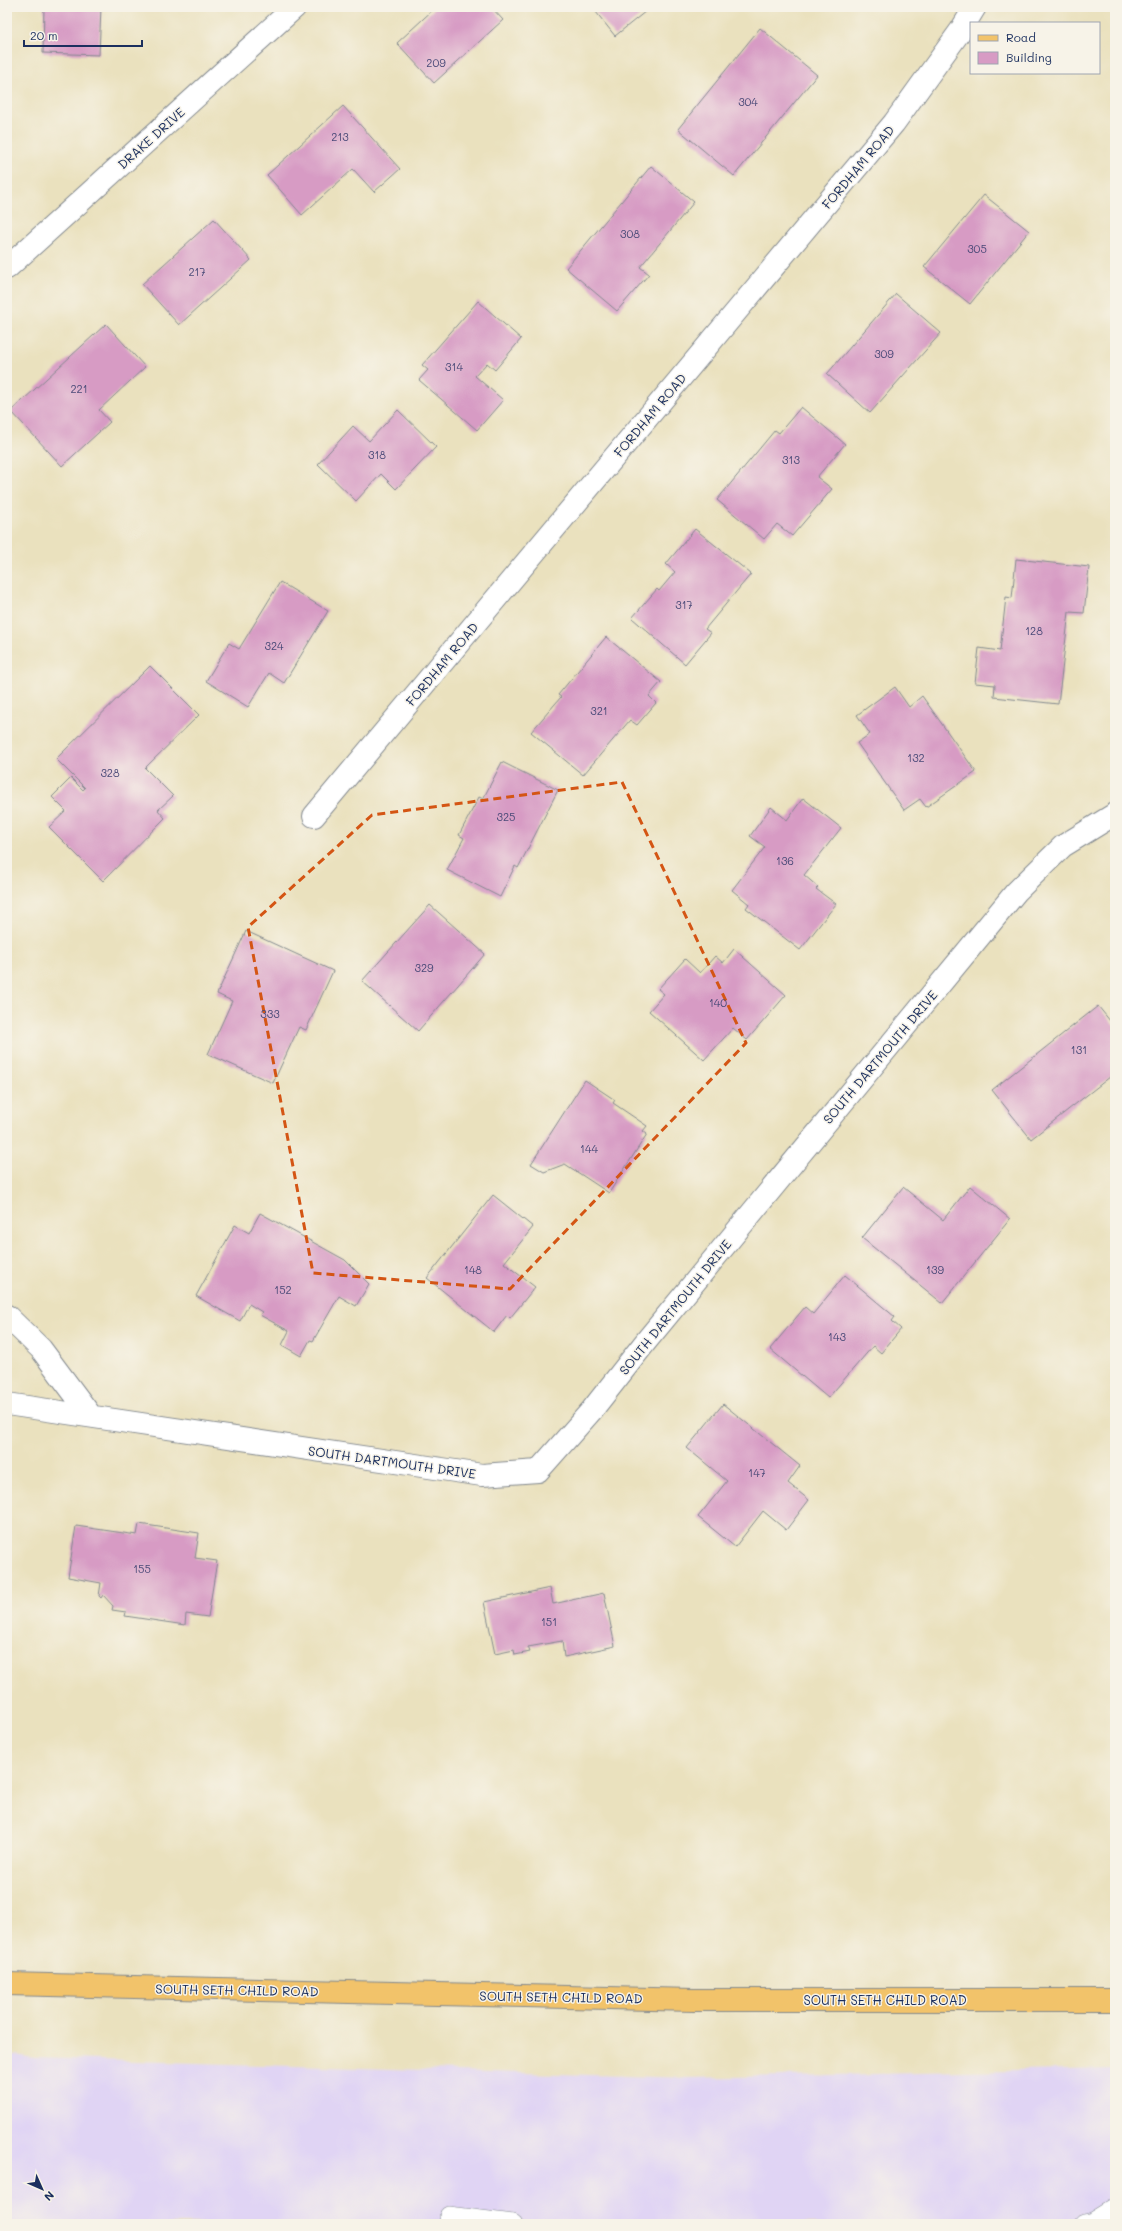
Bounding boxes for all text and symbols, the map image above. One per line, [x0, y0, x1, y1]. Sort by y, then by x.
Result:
scale bar [24, 22, 142, 48]
legend [970, 22, 1100, 74]
text: 20 m [30, 27, 58, 43]
text: Road [1006, 29, 1036, 45]
text: Building [1006, 49, 1052, 65]
house number: 209 [426, 55, 446, 70]
house number: 304 [738, 94, 758, 109]
street label: DRAKE DRIVE [114, 103, 188, 172]
street label: FORDHAM ROAD [818, 121, 898, 212]
house number: 213 [331, 129, 349, 144]
house number: 308 [620, 226, 640, 241]
house number: 305 [967, 241, 987, 256]
house number: 217 [188, 264, 206, 279]
house number: 309 [874, 346, 894, 361]
house number: 314 [445, 359, 463, 374]
street label: FORDHAM ROAD [610, 369, 690, 460]
house number: 221 [70, 381, 88, 396]
house number: 318 [368, 447, 386, 462]
house number: 313 [782, 452, 800, 467]
house number: 317 [675, 597, 693, 612]
street label: FORDHAM ROAD [402, 618, 482, 709]
house number: 128 [1025, 623, 1043, 638]
house number: 324 [264, 638, 284, 653]
house number: 321 [590, 703, 608, 718]
house number: 132 [907, 750, 925, 765]
house number: 328 [100, 765, 120, 780]
house number: 325 [497, 809, 516, 824]
house number: 136 [776, 853, 794, 868]
house number: 329 [414, 960, 434, 975]
street label: SOUTH DARTMOUTH DRIVE [819, 986, 941, 1127]
house number: 140 [709, 995, 727, 1010]
house number: 333 [260, 1006, 280, 1021]
house number: 131 [1071, 1042, 1087, 1057]
house number: 144 [580, 1141, 598, 1156]
street label: SOUTH DARTMOUTH DRIVE [615, 1236, 734, 1378]
house number: 148 [464, 1262, 482, 1277]
house number: 139 [926, 1262, 944, 1277]
house number: 152 [274, 1282, 292, 1297]
house number: 143 [828, 1329, 846, 1344]
street label: SOUTH DARTMOUTH DRIVE [307, 1441, 477, 1482]
house number: 147 [748, 1465, 766, 1480]
house number: 155 [133, 1561, 151, 1576]
house number: 151 [541, 1614, 557, 1629]
street label: SOUTH SETH CHILD ROAD [155, 1980, 319, 1999]
street label: SOUTH SETH CHILD ROAD [479, 1987, 643, 2006]
street label: SOUTH SETH CHILD ROAD [803, 1991, 967, 2008]
north arrow [22, 2169, 62, 2209]
text: N [41, 2188, 58, 2205]

